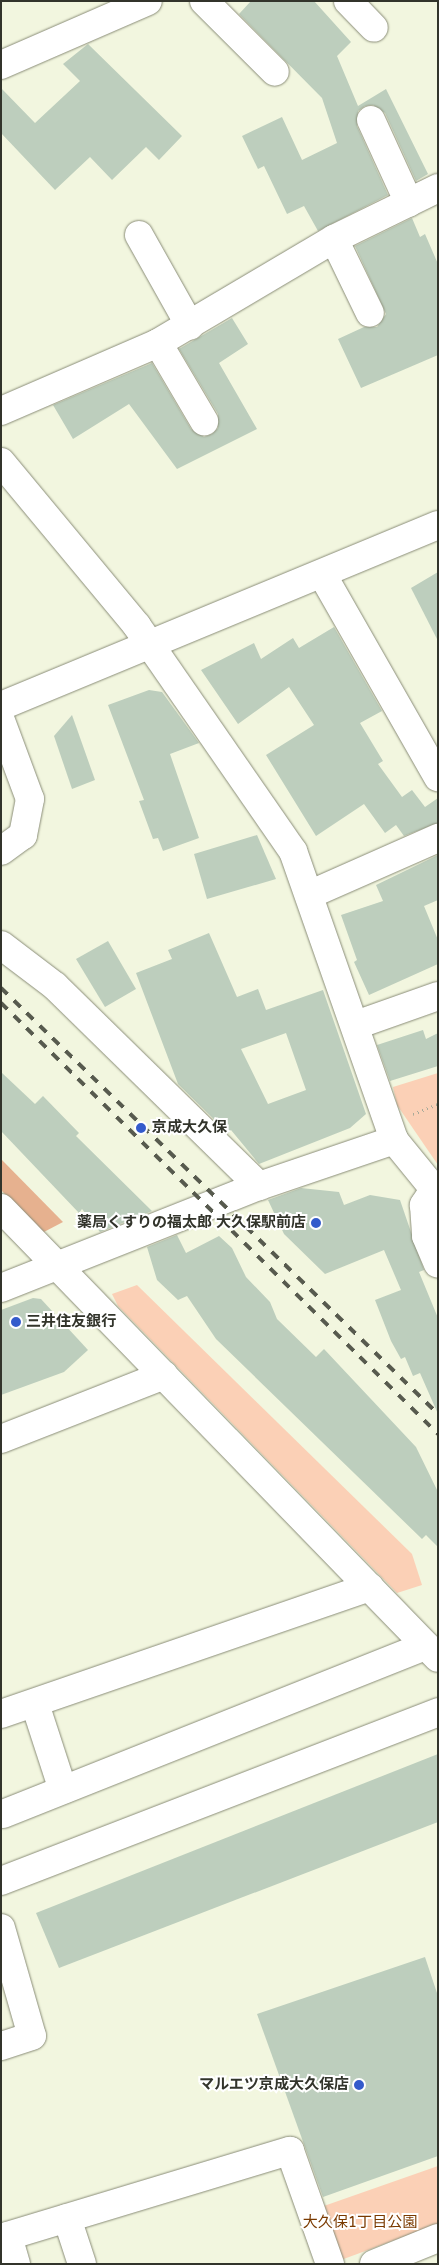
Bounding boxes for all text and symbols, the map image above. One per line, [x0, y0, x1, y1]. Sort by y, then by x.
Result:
place label: 京成大久保 [152, 1119, 227, 1137]
marker: 京成大久保 [134, 1121, 148, 1135]
place label: 薬局くすりの福太郎 大久保駅前店 [77, 1214, 306, 1232]
marker: 薬局くすりの福太郎 大久保駅前店 [310, 1217, 322, 1229]
place label: 三井住友銀行 [26, 1313, 116, 1331]
marker: 三井住友銀行 [10, 1316, 22, 1328]
place label: マルエツ京成大久保店 [199, 2076, 349, 2094]
marker: マルエツ京成大久保店 [353, 2079, 365, 2091]
park label: 大久保1丁目公園 [303, 2214, 417, 2232]

